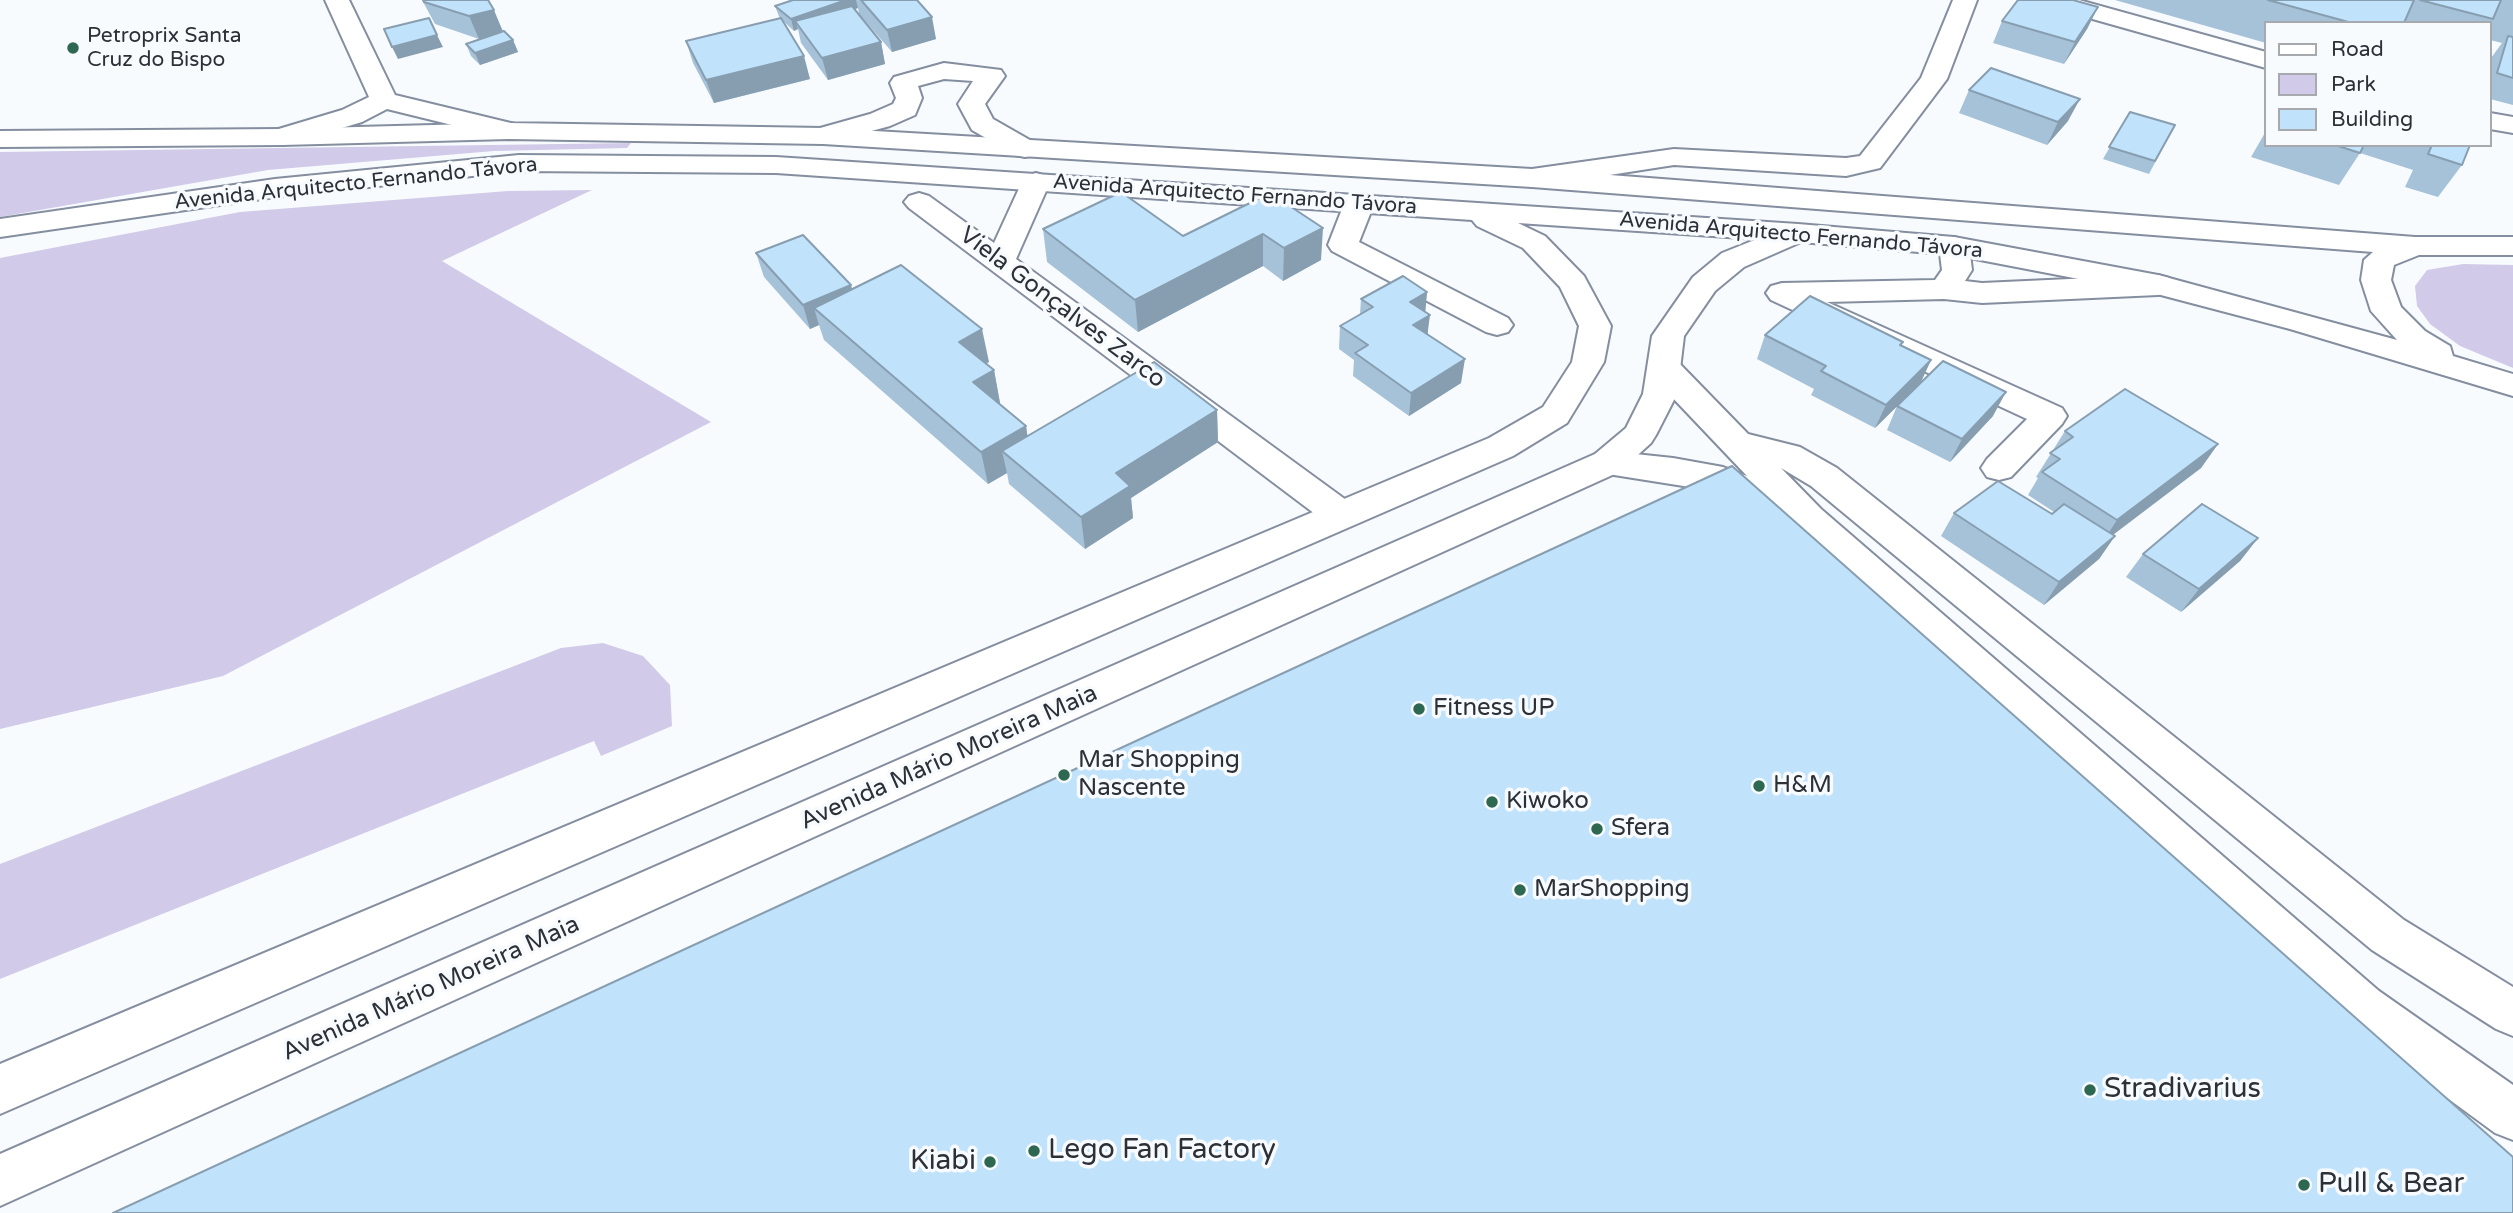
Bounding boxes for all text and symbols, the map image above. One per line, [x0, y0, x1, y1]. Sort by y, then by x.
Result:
legend [2264, 21, 2492, 147]
place label: Petroprix Santa Cruz do Bispo [87, 23, 242, 73]
text: Road [2331, 37, 2384, 62]
marker: Petroprix Santa Cruz do Bispo [65, 40, 81, 56]
text: Park [2331, 72, 2376, 97]
text: Building [2331, 107, 2413, 132]
street label: Avenida Arquitecto Fernando Távora [173, 152, 539, 216]
street label: Avenida Arquitecto Fernando Távora [1052, 170, 1418, 220]
street label: Avenida Arquitecto Fernando Távora [1618, 208, 1984, 264]
street label: Viela Gonçalves Zarco [953, 221, 1171, 395]
street label: Avenida Mário Moreira Maia [796, 679, 1102, 837]
place label: Fitness UP [1433, 695, 1554, 723]
marker: Fitness UP [1411, 701, 1427, 717]
place label: Mar Shopping Nascente [1078, 747, 1240, 803]
marker: Mar Shopping Nascente [1056, 767, 1072, 783]
place label: H&M [1773, 772, 1832, 800]
marker: H&M [1751, 778, 1767, 794]
place label: Kiwoko [1506, 788, 1589, 816]
marker: Kiwoko [1484, 794, 1500, 810]
place label: Sfera [1611, 815, 1670, 843]
marker: Sfera [1589, 821, 1605, 837]
place label: MarShopping [1534, 876, 1690, 904]
marker: MarShopping [1512, 882, 1528, 898]
street label: Avenida Mário Moreira Maia [278, 910, 584, 1068]
place label: Stradivarius [2104, 1073, 2261, 1107]
marker: Stradivarius [2082, 1082, 2098, 1098]
place label: Lego Fan Factory [1048, 1134, 1276, 1168]
marker: Lego Fan Factory [1026, 1143, 1042, 1159]
place label: Kiabi [910, 1145, 976, 1179]
marker: Kiabi [982, 1154, 998, 1170]
place label: Pull & Bear [2318, 1168, 2464, 1202]
marker: Pull & Bear [2296, 1177, 2312, 1193]

